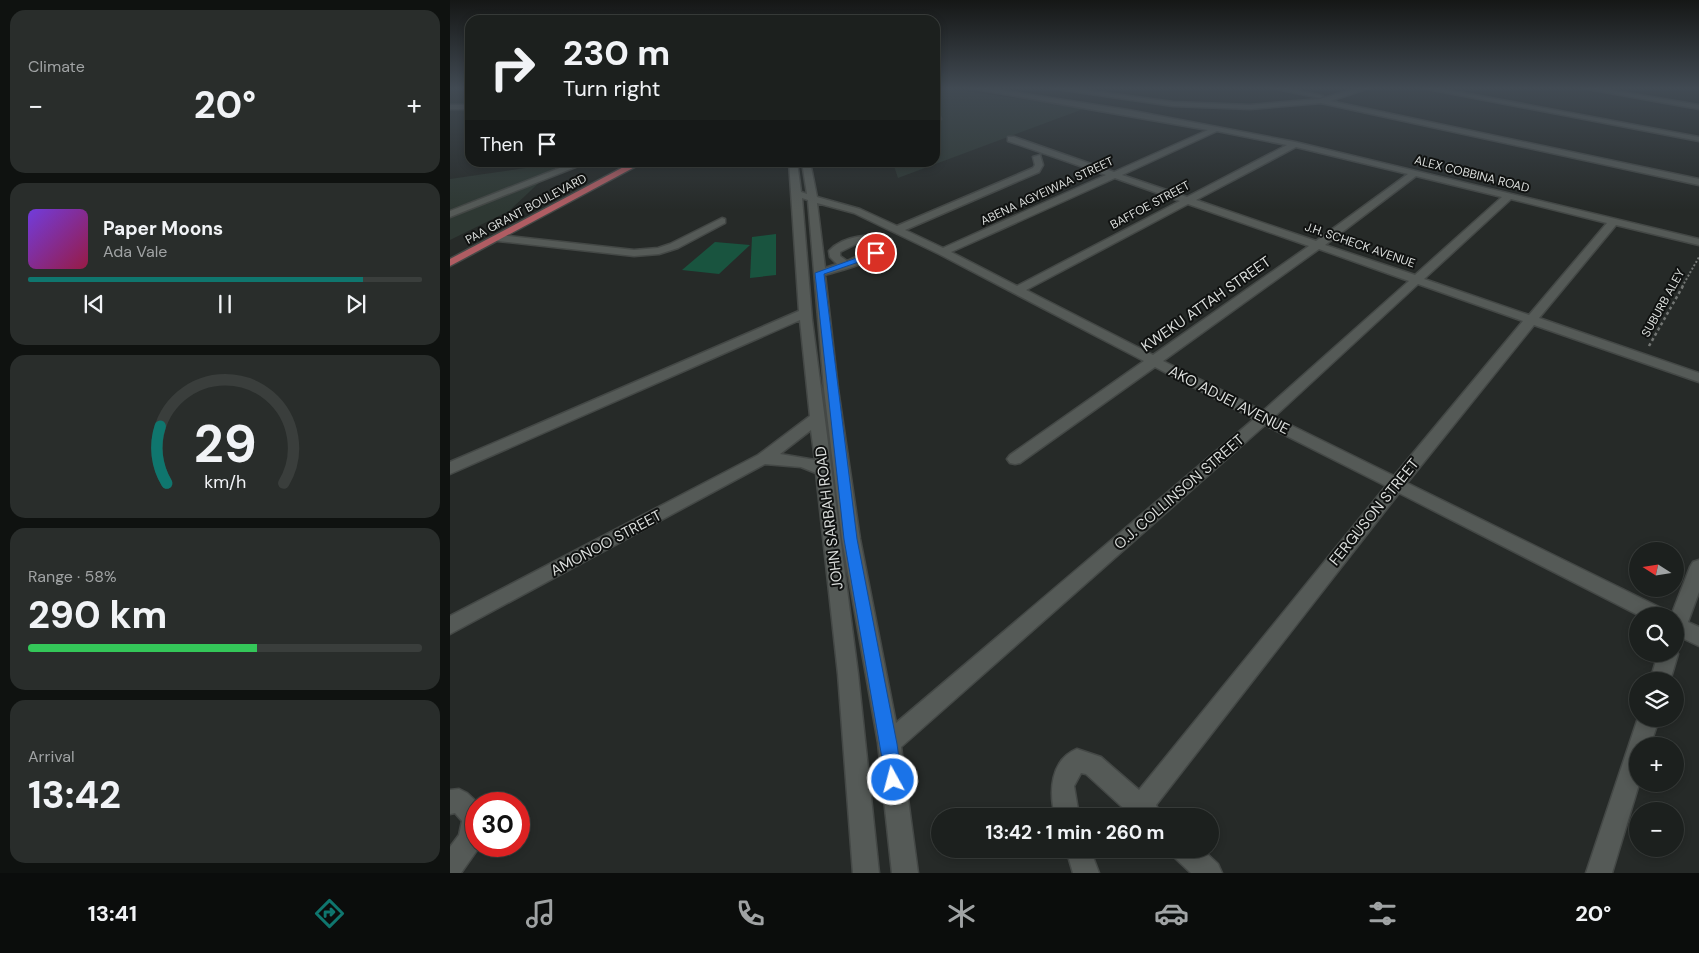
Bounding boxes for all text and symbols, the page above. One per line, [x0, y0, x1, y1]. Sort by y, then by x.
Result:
text: 230 m [563, 30, 670, 76]
icon: right [480, 35, 545, 100]
text: Climate [28, 56, 85, 77]
text: Turn right [563, 74, 660, 103]
text: 20° [194, 80, 256, 130]
text: − [28, 87, 43, 124]
text: + [407, 87, 422, 124]
icon: arrive [533, 130, 561, 158]
text: Then [480, 132, 523, 157]
street label: ALEX COBBINA ROAD [1413, 152, 1531, 196]
street label: ABENA AGYEIWAA STREET [978, 153, 1116, 229]
street label: PAA GRANT BOULEVARD [463, 170, 589, 248]
street label: BAFFOE STREET [1107, 177, 1193, 233]
text: Paper Moons [103, 216, 223, 241]
street label: J.H. SCHECK AVENUE [1303, 219, 1418, 271]
pin [855, 232, 897, 274]
icon: arrive [862, 239, 890, 267]
text: Ada Vale [103, 241, 167, 262]
street label: KWEKU ATTAH STREET [1137, 252, 1275, 356]
street label: SUBURB ALEY [1638, 266, 1688, 340]
icon: previous [80, 290, 108, 318]
icon: pause [211, 290, 239, 318]
icon: next [342, 290, 370, 318]
street label: AKO ADJEI AVENUE [1165, 361, 1293, 439]
text: 29 [194, 410, 256, 478]
street label: O.J. COLLINSON STREET [1110, 430, 1248, 554]
street label: JOHN SARBAH ROAD [810, 445, 848, 591]
street label: FERGUSON STREET [1325, 454, 1423, 570]
text: km/h [204, 470, 246, 494]
street label: AMONOO STREET [547, 505, 665, 581]
north arrow [1629, 542, 1684, 598]
map controls [1629, 542, 1684, 857]
text: Range · 58% [28, 566, 117, 587]
text: 290 km [28, 590, 167, 640]
button: search [1629, 607, 1684, 662]
button: layers [1629, 672, 1684, 727]
button: + [1629, 737, 1684, 792]
text: Arrival [28, 746, 75, 767]
position arrow [866, 753, 918, 805]
text: 13:42 [28, 770, 121, 820]
speed limit sign: 30 [465, 792, 530, 857]
button: − [1629, 802, 1684, 857]
text: 13:42 · 1 min · 260 m [986, 820, 1164, 845]
icon: directions [312, 896, 347, 931]
icon: music [523, 896, 558, 931]
icon: phone [733, 896, 768, 931]
icon: climate [944, 896, 979, 931]
icon: car [1154, 896, 1189, 931]
icon: filters [1365, 896, 1400, 931]
text: 13:41 [88, 899, 137, 928]
text: 20° [1575, 899, 1611, 928]

